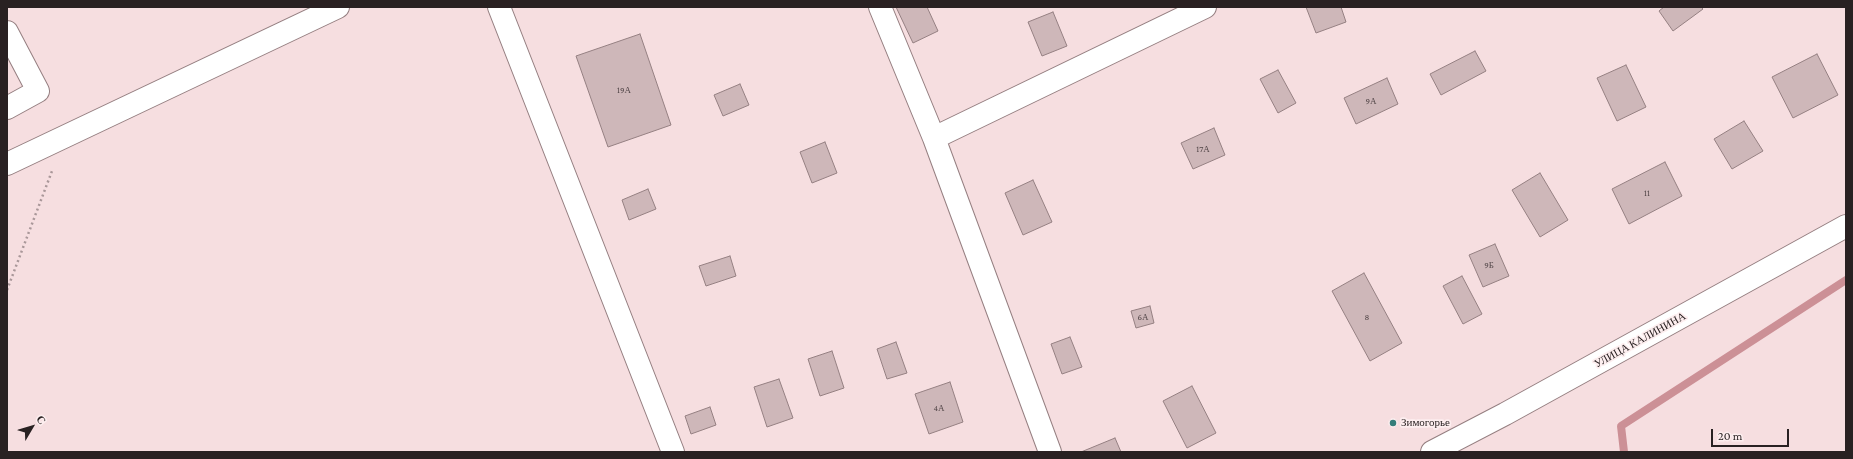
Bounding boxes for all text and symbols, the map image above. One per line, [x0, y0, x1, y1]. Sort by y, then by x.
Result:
house number: 19А [617, 85, 631, 95]
house number: 9А [1365, 96, 1377, 106]
house number: 17А [1196, 144, 1210, 154]
house number: 11 [1644, 188, 1650, 198]
house number: 9Б [1484, 260, 1494, 270]
street label: УЛИЦА КАЛИНИНА [1592, 309, 1688, 371]
house number: 6А [1137, 312, 1149, 322]
house number: 8 [1365, 312, 1369, 322]
house number: 4А [933, 403, 945, 413]
north arrow [12, 407, 52, 447]
text: С [34, 413, 49, 426]
place label: Зимогорье [1401, 416, 1450, 430]
marker: Зимогорье [1388, 418, 1398, 428]
scale bar [1713, 421, 1791, 447]
text: 20 m [1718, 429, 1742, 443]

